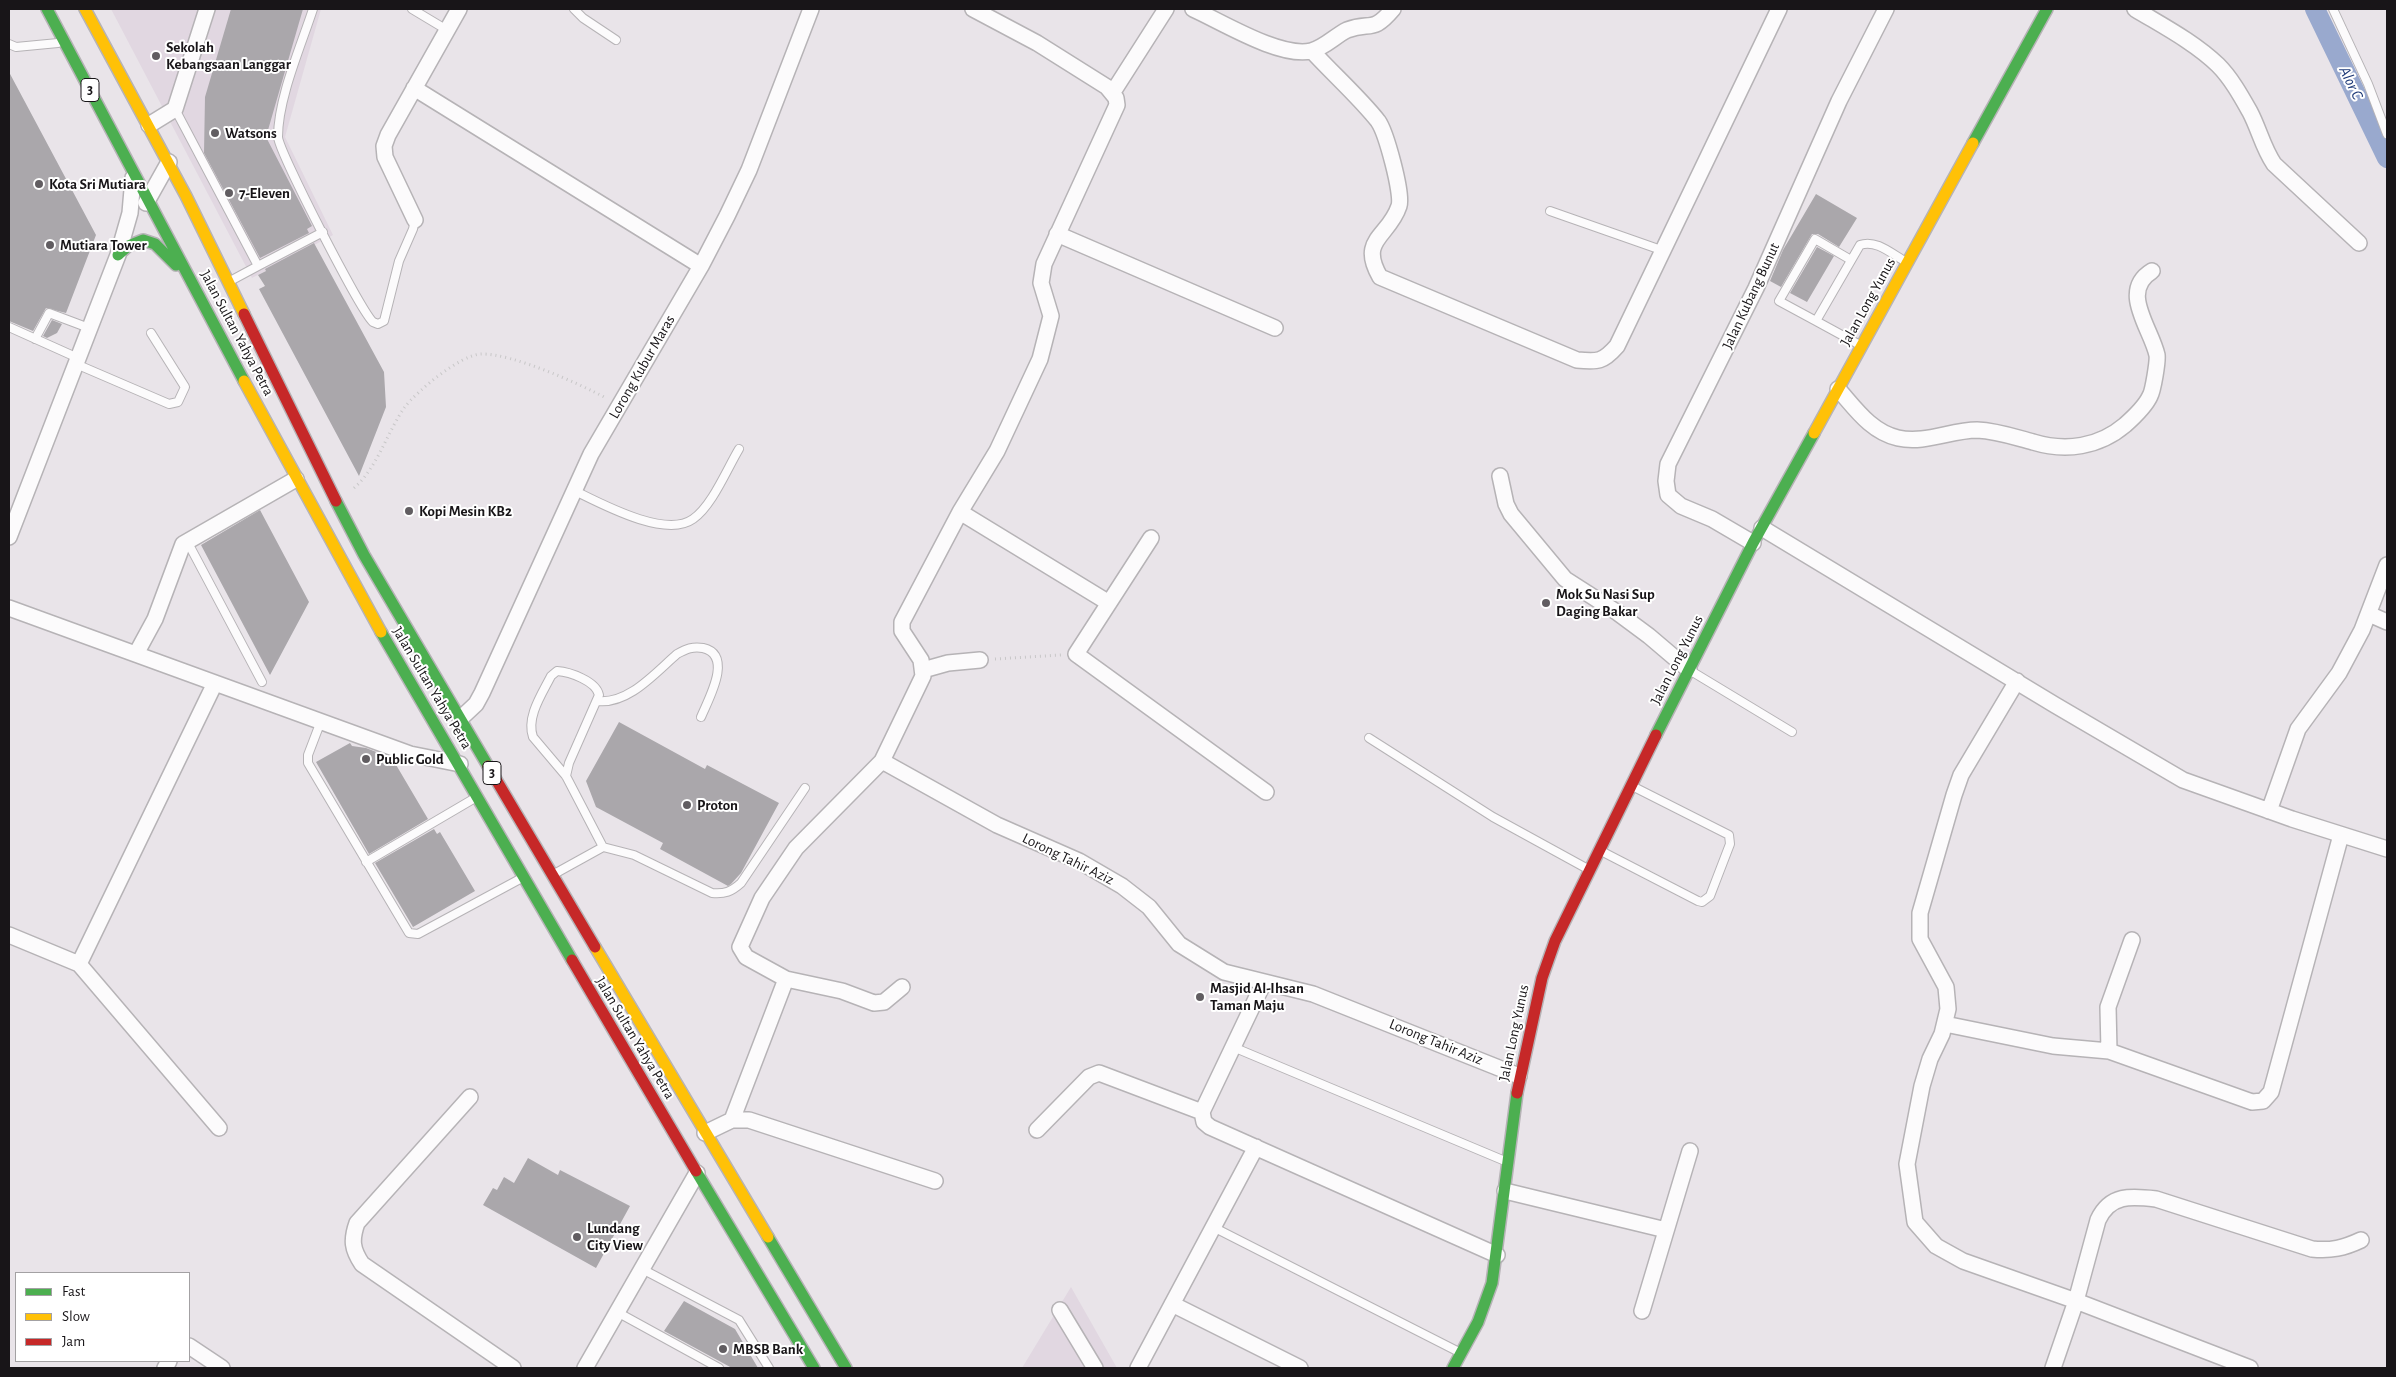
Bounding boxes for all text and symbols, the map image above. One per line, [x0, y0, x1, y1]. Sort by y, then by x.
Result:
place label: Sekolah Kebangsaan Langgar [166, 38, 291, 73]
marker: Sekolah Kebangsaan Langgar [150, 50, 162, 62]
water label: Alor C [2335, 63, 2367, 103]
road number: 3 [81, 78, 99, 102]
place label: Watsons [225, 124, 277, 142]
marker: Watsons [209, 127, 221, 139]
place label: Kota Sri Mutiara [49, 175, 146, 193]
marker: Kota Sri Mutiara [33, 178, 45, 190]
place label: 7-Eleven [239, 184, 290, 202]
marker: 7-Eleven [223, 187, 235, 199]
place label: Mutiara Tower [60, 236, 147, 254]
marker: Mutiara Tower [44, 239, 56, 251]
street label: Jalan Kubang Bunut [1718, 240, 1784, 352]
street label: Jalan Long Yunus [1836, 255, 1900, 349]
street label: Jalan Sultan Yahya Petra [196, 267, 278, 399]
street label: Lorong Kubur Maras [605, 312, 679, 422]
place label: Kopi Mesin KB2 [419, 502, 512, 520]
marker: Kopi Mesin KB2 [403, 505, 415, 517]
place label: Mok Su Nasi Sup Daging Bakar [1556, 585, 1655, 620]
marker: Mok Su Nasi Sup Daging Bakar [1540, 597, 1552, 609]
street label: Jalan Long Yunus [1647, 612, 1707, 708]
street label: Jalan Sultan Yahya Petra [388, 624, 476, 752]
place label: Public Gold [376, 750, 444, 768]
marker: Public Gold [360, 753, 372, 765]
road number: 3 [483, 761, 501, 784]
place label: Proton [697, 796, 738, 814]
marker: Proton [681, 799, 693, 811]
street label: Lorong Tahir Aziz [1019, 829, 1117, 889]
street label: Jalan Sultan Yahya Petra [591, 974, 679, 1102]
place label: Masjid Al-Ihsan Taman Maju [1210, 979, 1304, 1014]
street label: Jalan Long Yunus [1495, 983, 1533, 1083]
marker: Masjid Al-Ihsan Taman Maju [1194, 991, 1206, 1003]
street label: Lorong Tahir Aziz [1386, 1015, 1486, 1069]
place label: Lundang City View [587, 1219, 643, 1254]
marker: Lundang City View [571, 1231, 583, 1243]
legend [15, 1272, 190, 1362]
text: Fast [62, 1284, 85, 1299]
text: Slow [62, 1309, 90, 1324]
text: Jam [62, 1334, 85, 1349]
place label: MBSB Bank [733, 1340, 803, 1358]
marker: MBSB Bank [717, 1343, 729, 1355]

